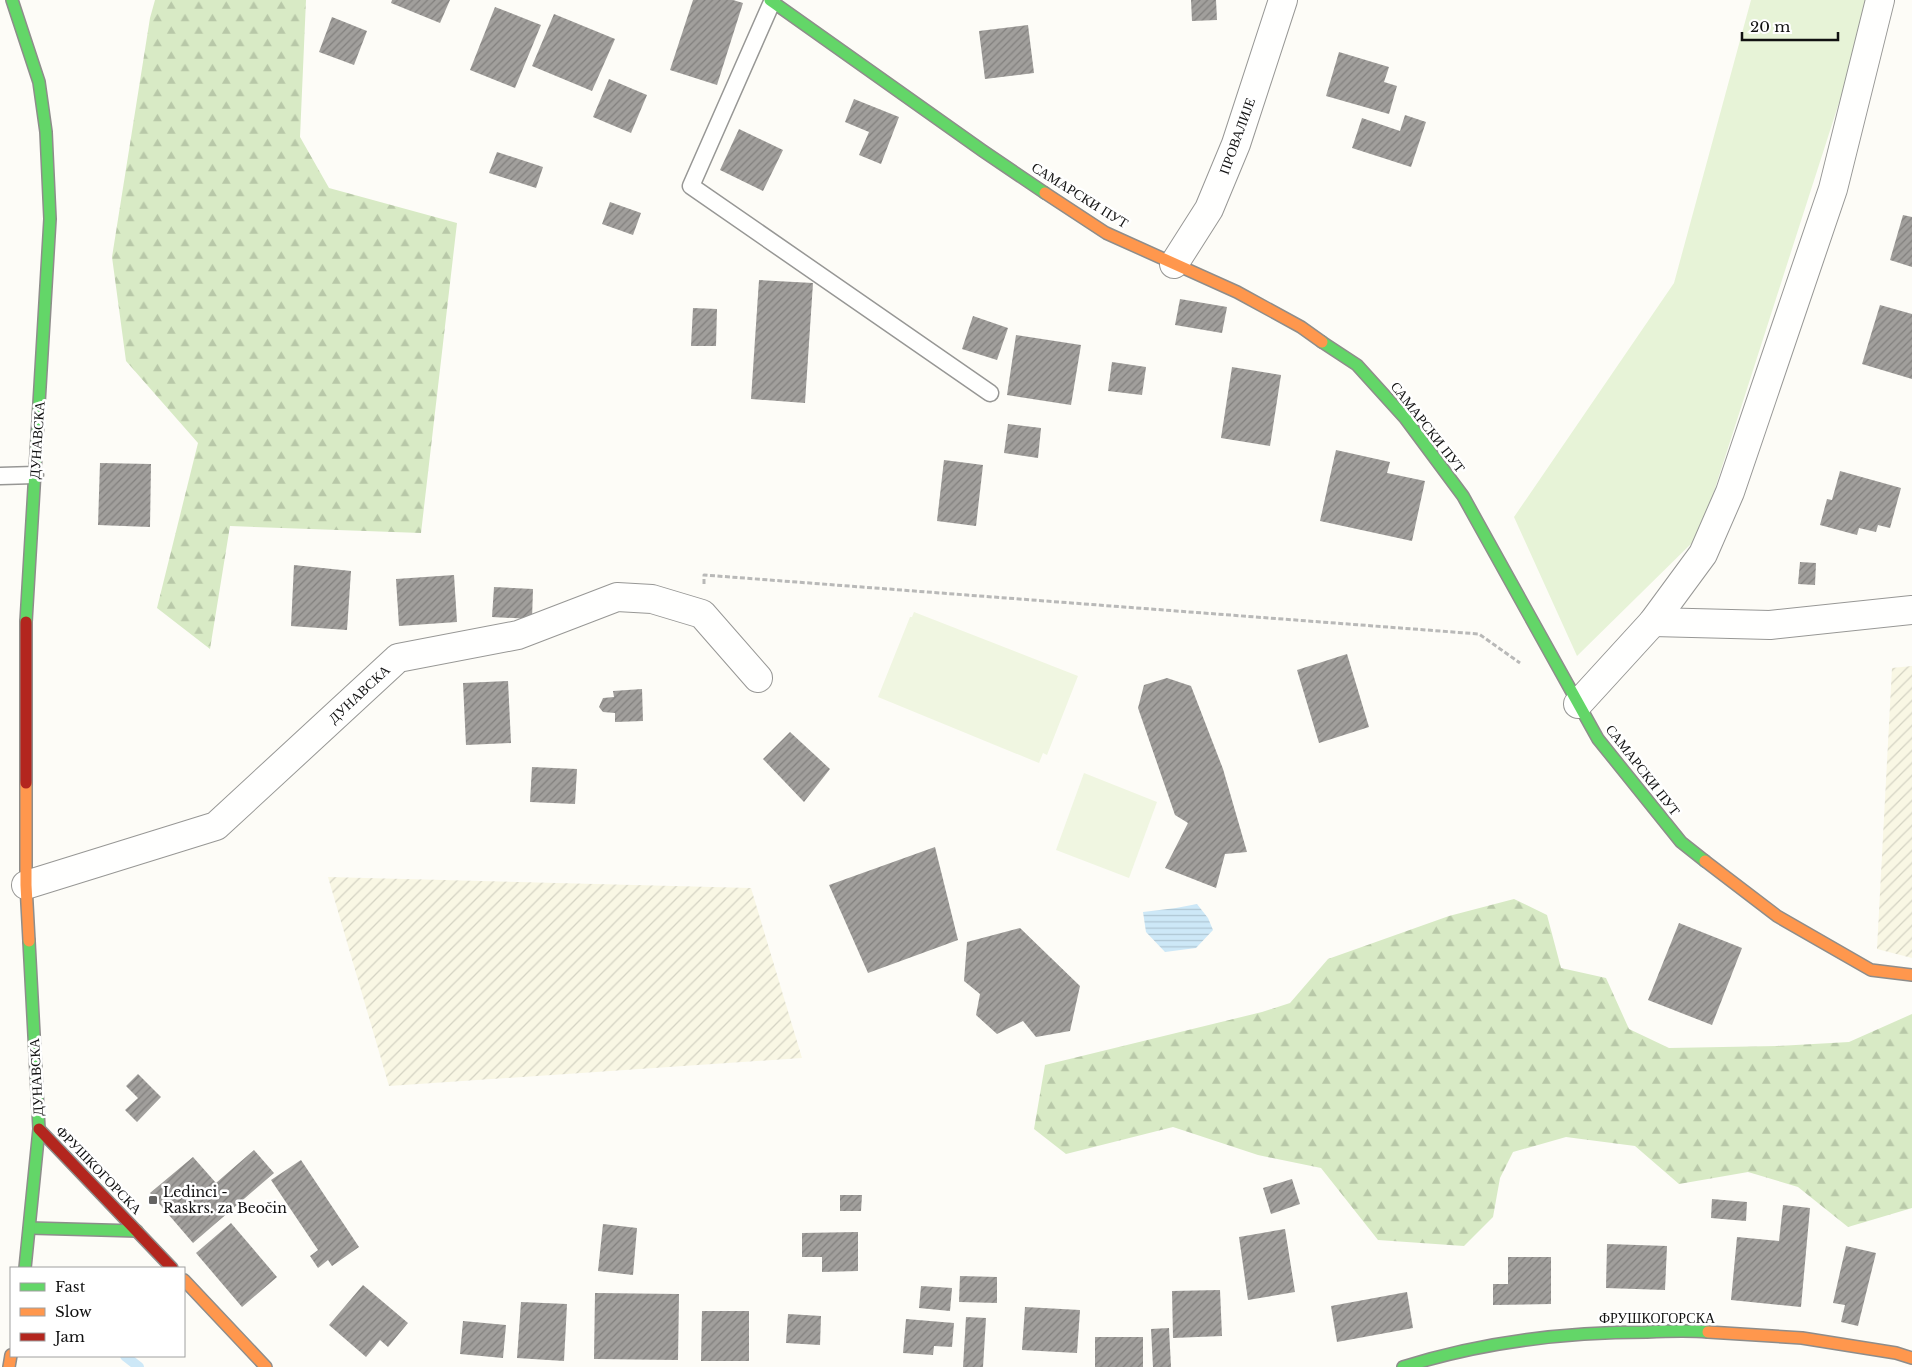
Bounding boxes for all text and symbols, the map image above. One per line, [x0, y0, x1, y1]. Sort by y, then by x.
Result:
scale bar [1742, 10, 1838, 42]
text: 20 m [1750, 17, 1790, 36]
street label: ПРОВАЛИЈЕ [1215, 95, 1259, 177]
street label: САМАРСКИ ПУТ [1028, 158, 1132, 232]
street label: САМАРСКИ ПУТ [1387, 378, 1469, 476]
street label: ДУНАВСКА [25, 400, 49, 480]
street label: ДУНАВСКА [324, 660, 394, 727]
street label: САМАРСКИ ПУТ [1602, 721, 1684, 819]
street label: ДУНАВСКА [25, 1037, 47, 1116]
street label: ФРУШКОГОРСКА [52, 1122, 146, 1219]
place label: Ledinci - Raskrs. za Beočin [163, 1183, 287, 1217]
marker: Ledinci - Raskrs. za Beočin [147, 1194, 159, 1206]
legend [10, 1267, 185, 1357]
text: Fast [55, 1277, 86, 1296]
text: Slow [55, 1302, 92, 1321]
street label: ФРУШКОГОРСКА [1599, 1309, 1716, 1327]
text: Jam [53, 1327, 85, 1346]

